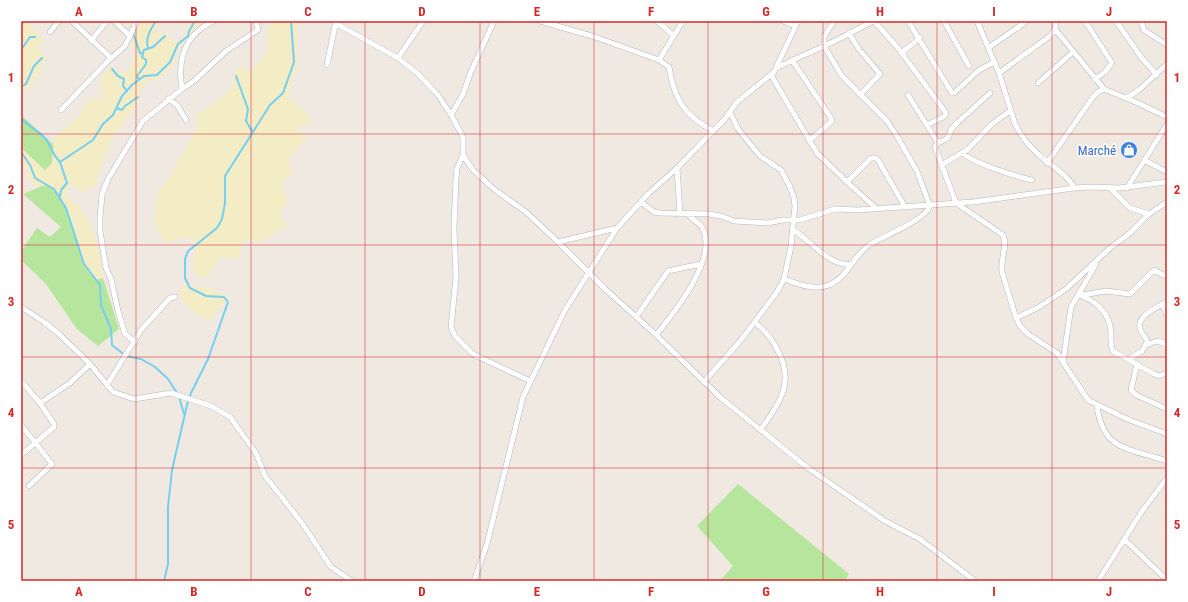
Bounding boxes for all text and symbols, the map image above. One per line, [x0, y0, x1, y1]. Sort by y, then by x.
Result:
text: A [75, 4, 83, 19]
text: B [190, 4, 198, 19]
text: C [304, 4, 312, 19]
text: D [418, 4, 426, 19]
text: E [534, 4, 541, 19]
text: F [648, 4, 654, 19]
text: G [762, 4, 770, 19]
text: H [876, 4, 884, 19]
text: I [992, 4, 996, 19]
text: J [1106, 4, 1112, 19]
text: 1 [8, 70, 14, 85]
text: 1 [1174, 70, 1180, 85]
shop icon: Marché [1119, 140, 1139, 160]
place label: Marché [1078, 143, 1116, 158]
text: 2 [8, 182, 15, 197]
text: 2 [1174, 182, 1181, 197]
text: 3 [8, 294, 14, 309]
text: 3 [1174, 294, 1180, 309]
text: 4 [8, 405, 15, 420]
text: 4 [1174, 405, 1181, 420]
text: 5 [8, 517, 15, 532]
text: 5 [1174, 517, 1181, 532]
text: A [75, 584, 83, 599]
text: B [190, 584, 198, 599]
text: C [304, 584, 312, 599]
text: D [418, 584, 426, 599]
text: E [534, 584, 541, 599]
text: F [648, 584, 654, 599]
text: G [762, 584, 770, 599]
text: H [876, 584, 884, 599]
text: I [992, 584, 996, 599]
text: J [1106, 584, 1112, 599]

